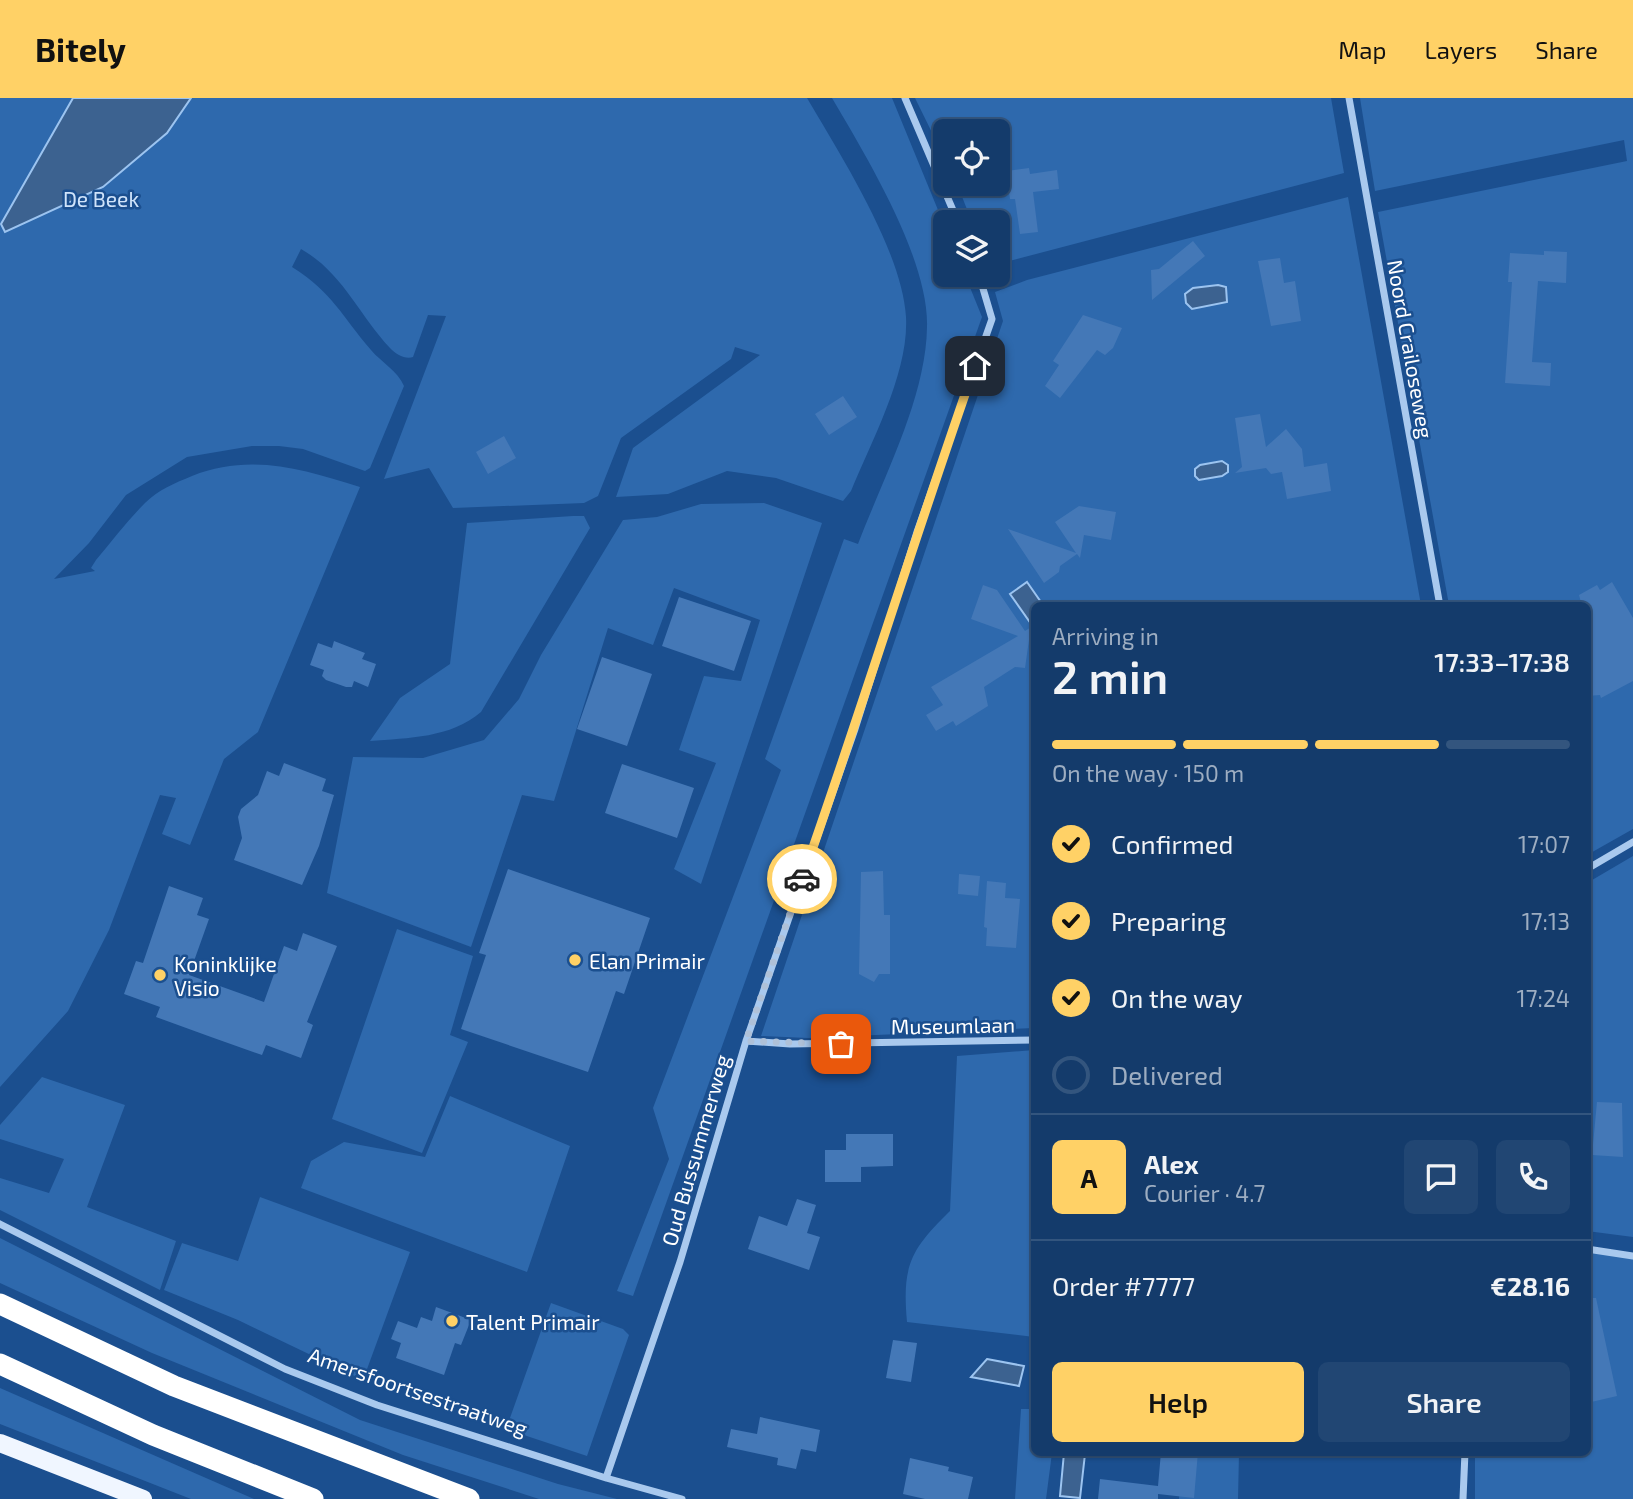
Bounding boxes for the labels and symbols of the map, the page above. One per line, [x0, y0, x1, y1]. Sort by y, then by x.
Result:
park label: De Beek [63, 186, 139, 211]
street label: Noord Crailoseweg [1383, 258, 1439, 441]
pin [945, 336, 1005, 396]
courier [767, 844, 837, 914]
place label: Elan Primair [589, 948, 706, 973]
place label: Koninklijke Visio [174, 951, 277, 1000]
marker: Elan Primair [567, 952, 583, 968]
marker: Koninklijke Visio [152, 967, 168, 983]
street label: Museumlaan [891, 1011, 1015, 1039]
pin [811, 1014, 871, 1074]
street label: Oud Bussummerweg [656, 1051, 734, 1248]
place label: Talent Primair [466, 1309, 600, 1334]
marker: Talent Primair [444, 1313, 460, 1329]
street label: Amersfoortsestraatweg [305, 1342, 531, 1440]

